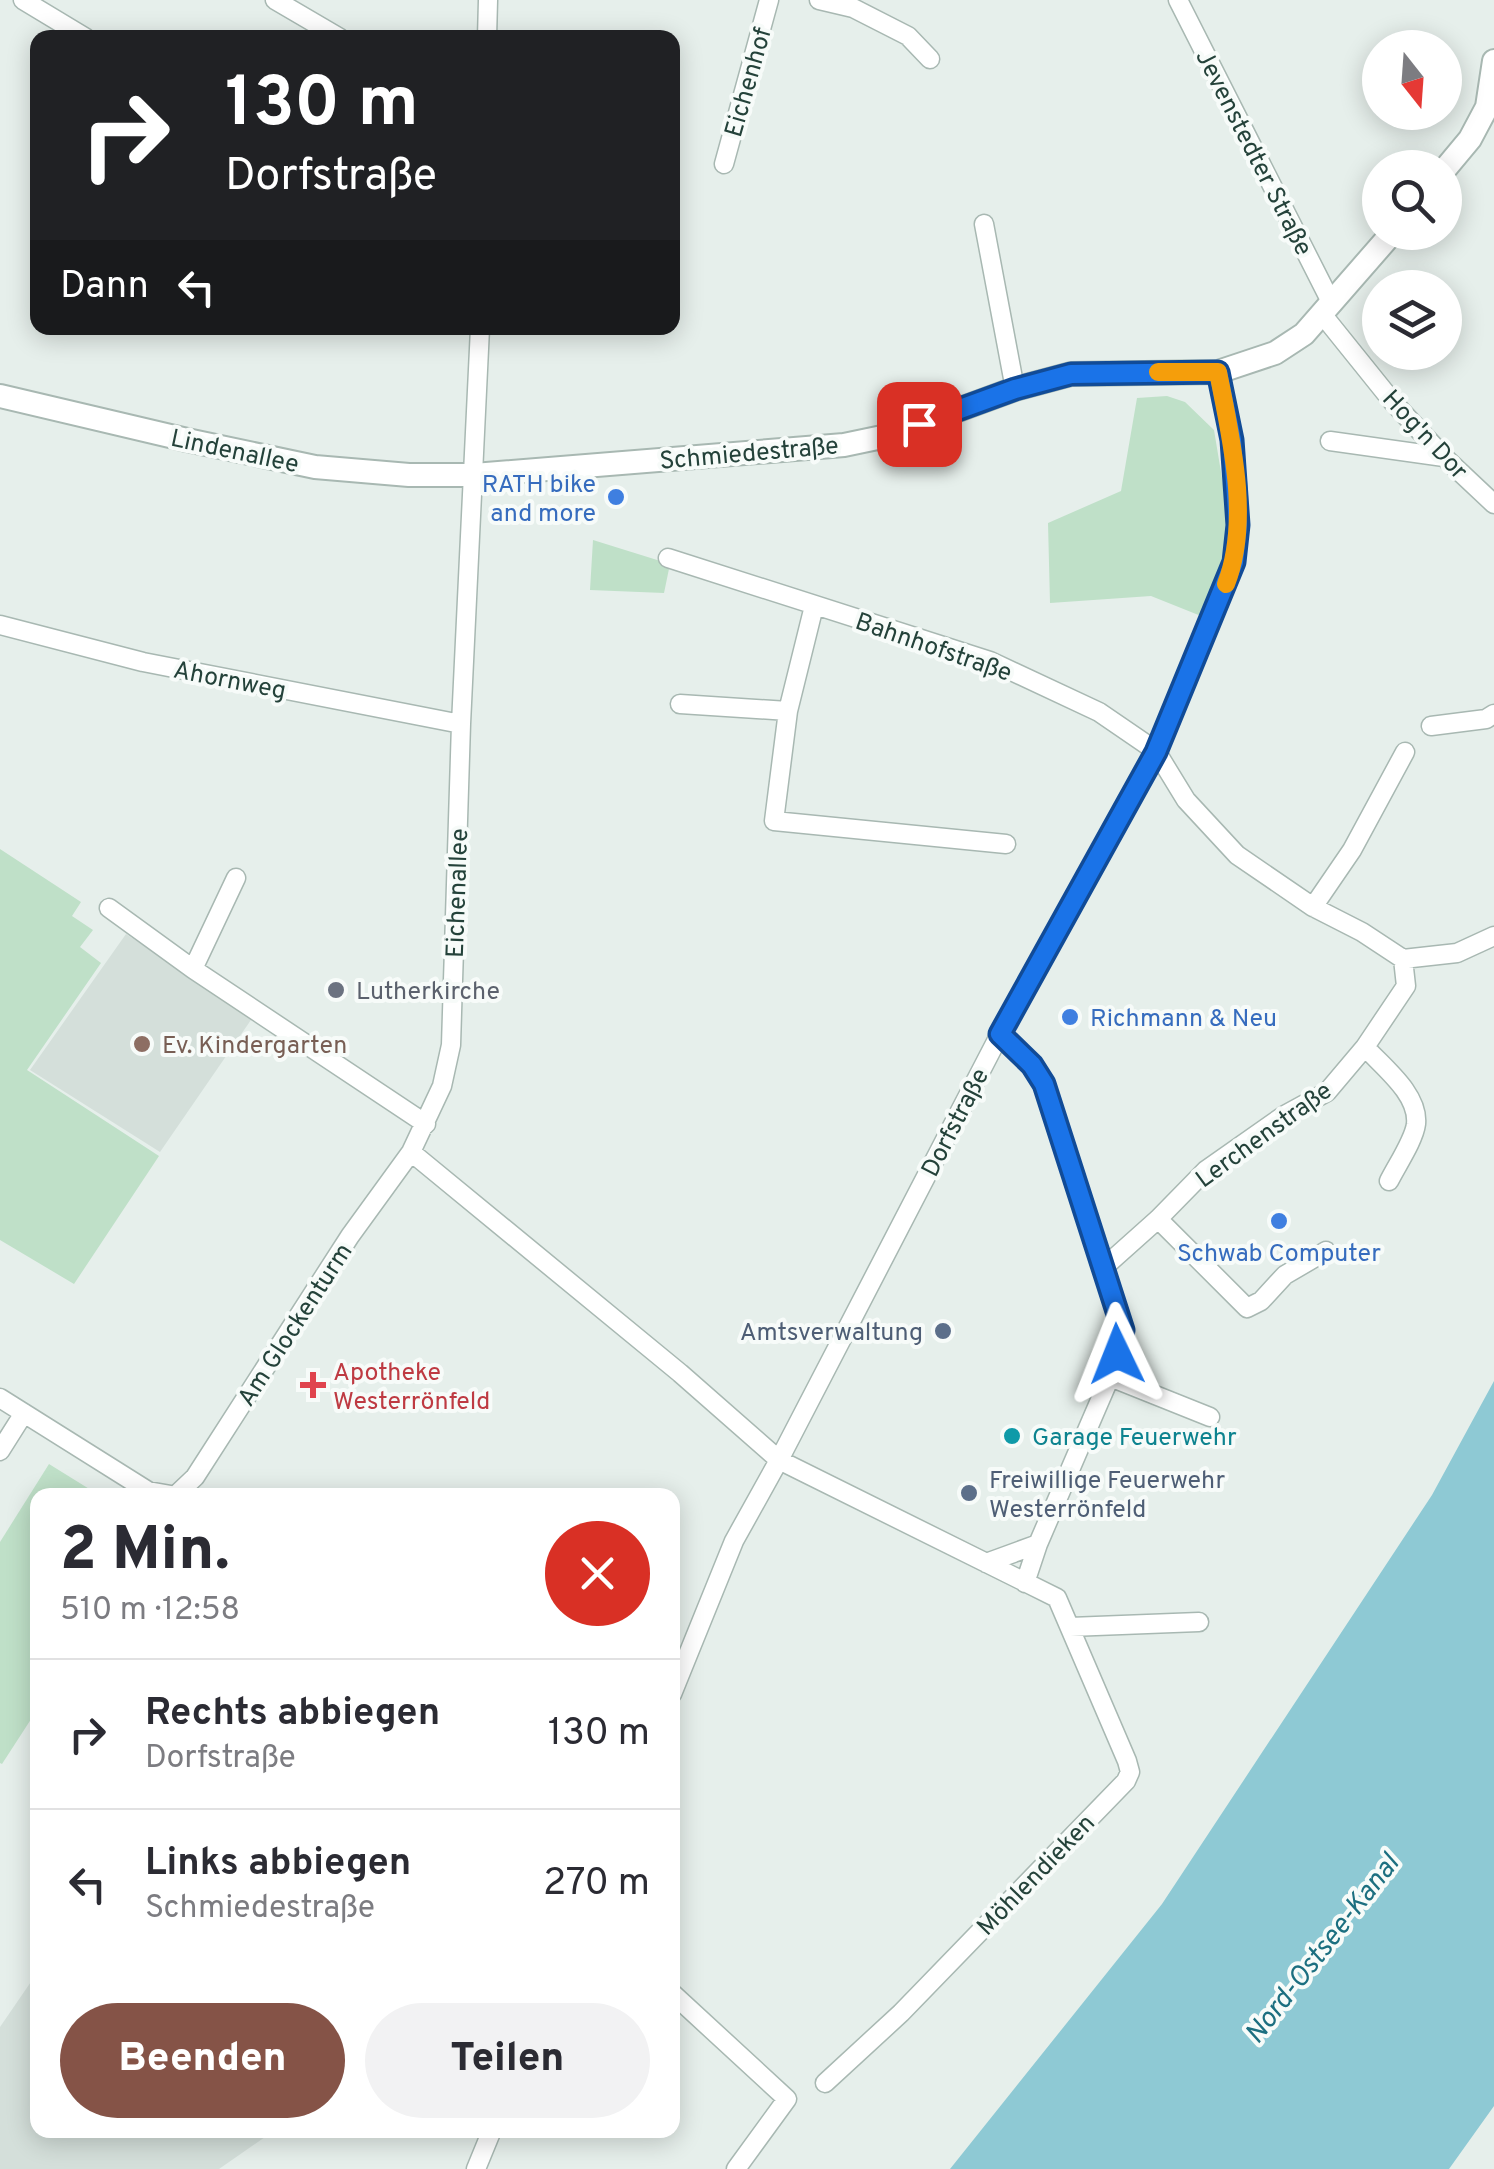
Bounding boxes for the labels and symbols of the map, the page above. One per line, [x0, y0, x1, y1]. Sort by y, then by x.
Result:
street label: Eichenhof [719, 24, 781, 141]
north arrow [1362, 30, 1462, 130]
street label: Jevenstedter Straße [1187, 45, 1318, 262]
pin [877, 382, 962, 467]
street label: Hog'n Dor [1374, 384, 1474, 488]
street label: Lindenallee [167, 424, 301, 482]
street label: Schmiedestraße [658, 431, 840, 479]
place label: RATH bike and more [482, 470, 596, 531]
marker: RATH bike and more [605, 486, 627, 508]
street label: Bahnhofstraße [850, 607, 1016, 691]
street label: Ahornweg [170, 655, 289, 709]
street label: Eichenallee [441, 828, 477, 959]
place label: Lutherkirche [356, 977, 500, 1009]
marker: Lutherkirche [325, 979, 347, 1001]
place label: Richmann & Neu [1090, 1004, 1277, 1036]
marker: Richmann & Neu [1059, 1006, 1081, 1028]
place label: Ev. Kindergarten [162, 1031, 347, 1063]
marker: Ev. Kindergarten [131, 1033, 153, 1055]
street label: Dorfstraße [916, 1064, 998, 1183]
street label: Lerchenstraße [1190, 1076, 1339, 1197]
marker: Schwab Computer [1268, 1210, 1290, 1232]
street label: Am Glockenturm [232, 1238, 361, 1413]
place label: Schwab Computer [1177, 1239, 1381, 1271]
position arrow [1065, 1302, 1169, 1406]
place label: Amtsverwaltung [740, 1318, 923, 1350]
marker: Amtsverwaltung [932, 1320, 954, 1342]
place label: Apotheke Westerrönfeld [333, 1358, 490, 1419]
marker: Apotheke Westerrönfeld [302, 1374, 324, 1396]
place label: Garage Feuerwehr [1032, 1423, 1237, 1455]
marker: Garage Feuerwehr [1001, 1425, 1023, 1447]
place label: Freiwillige Feuerwehr Westerrönfeld [989, 1466, 1225, 1527]
marker: Freiwillige Feuerwehr Westerrönfeld [958, 1482, 980, 1504]
street label: Möhlendieken [971, 1809, 1103, 1944]
water label: Nord-Ostsee-Kanal [1238, 1846, 1410, 2052]

